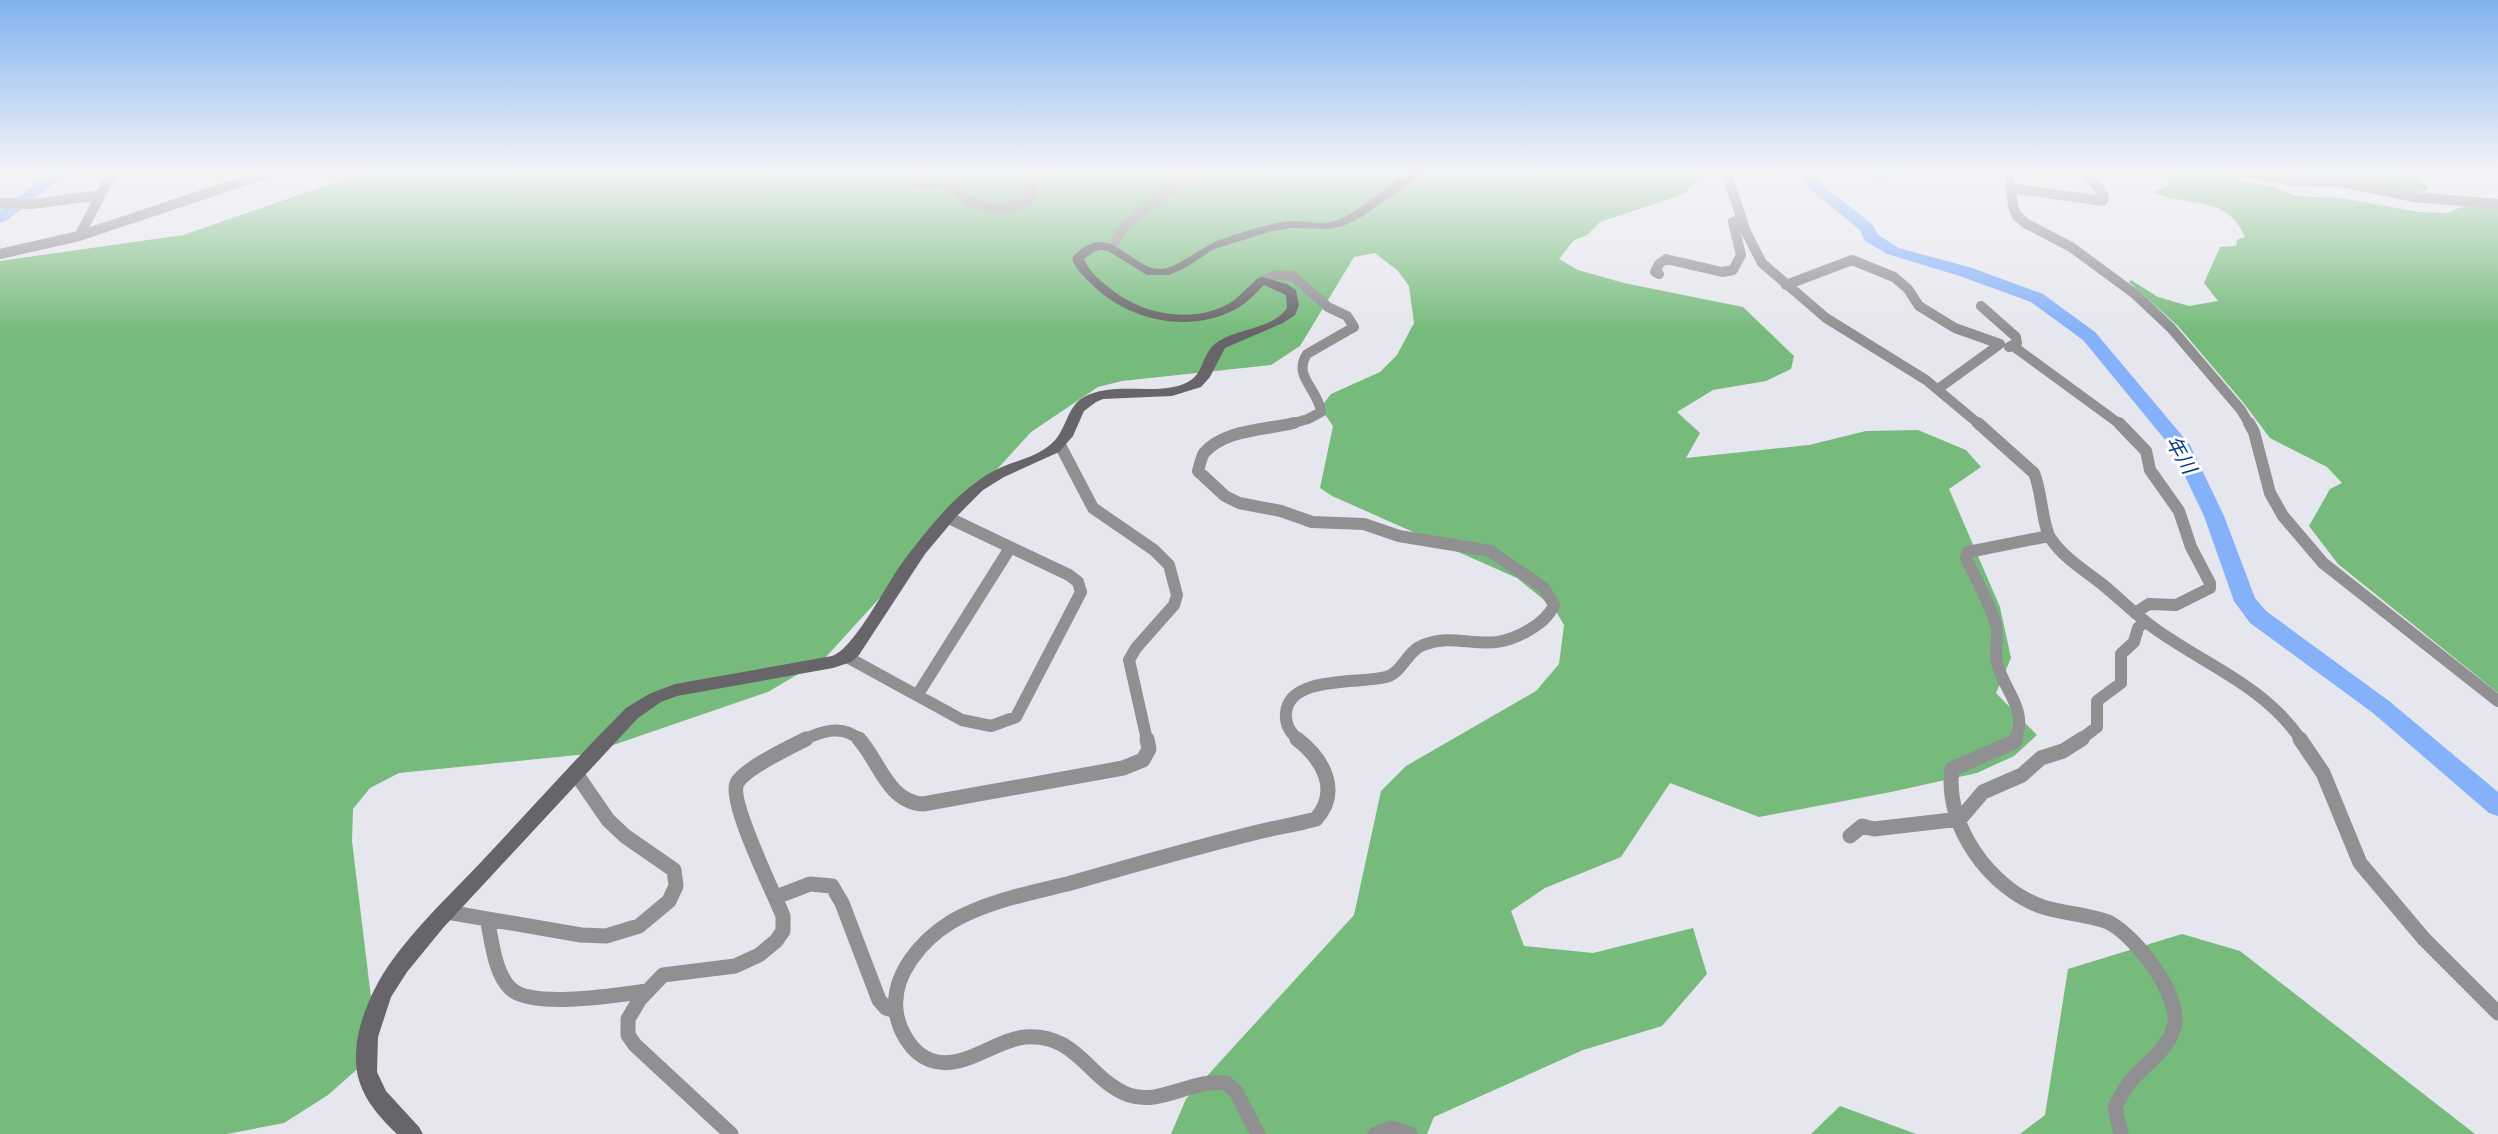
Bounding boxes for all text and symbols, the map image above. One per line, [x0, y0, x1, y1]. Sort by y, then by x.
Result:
water label: 年川 [2162, 431, 2203, 479]

